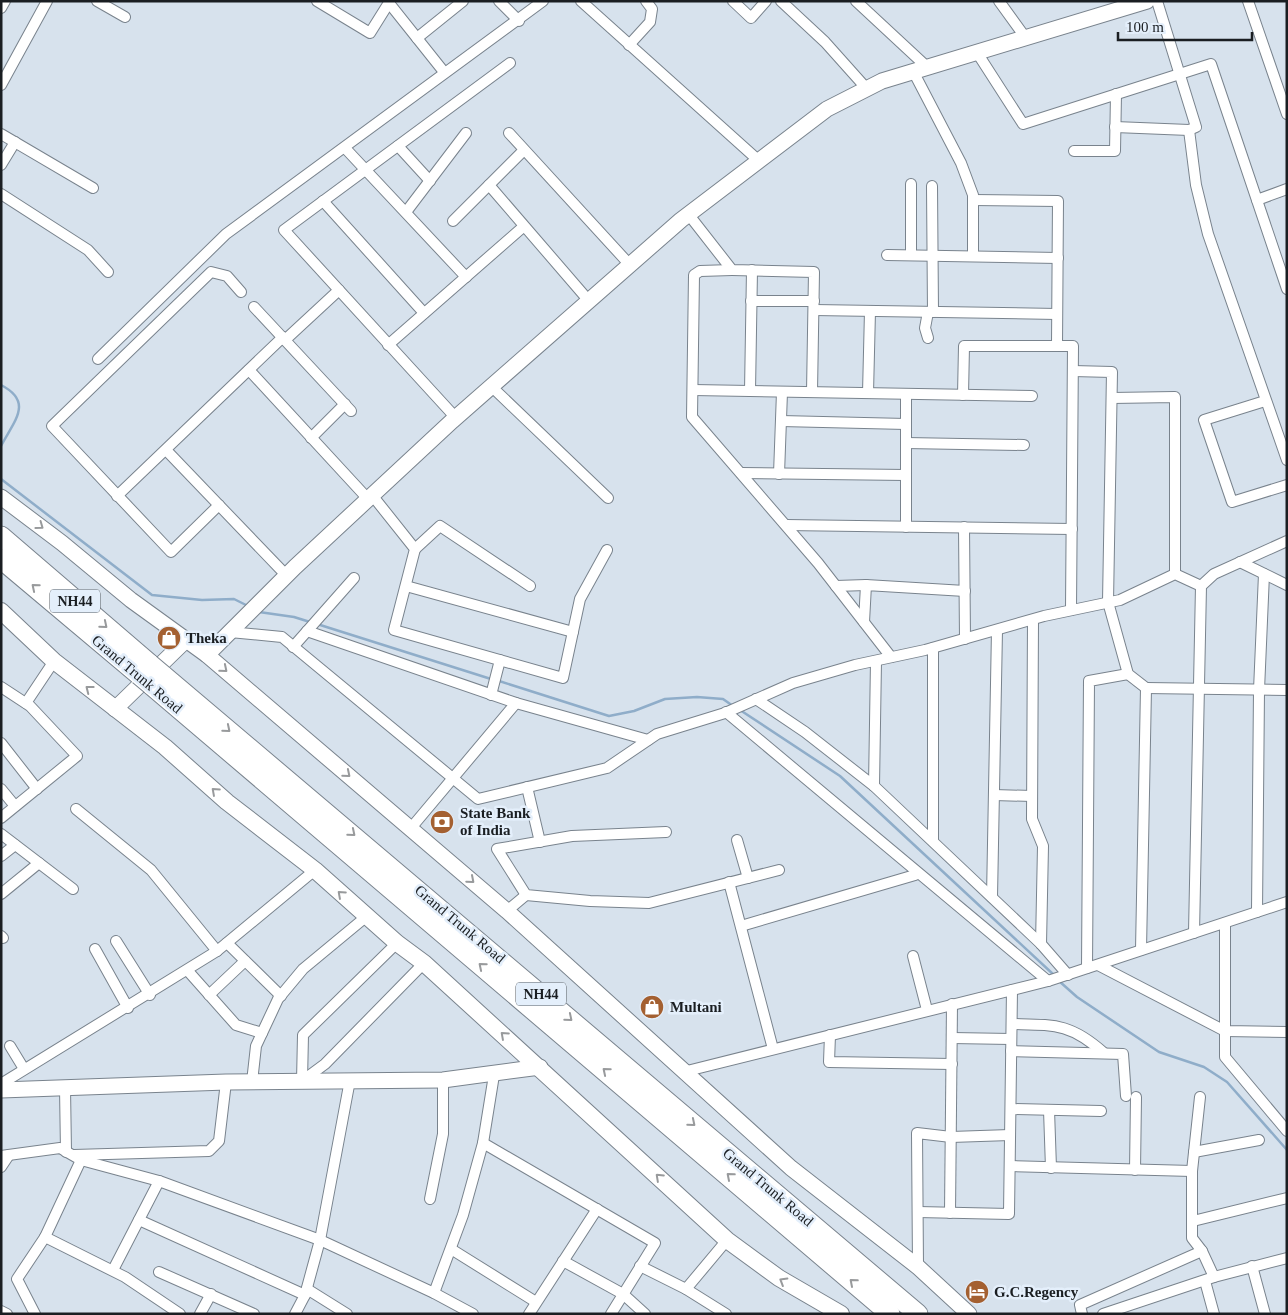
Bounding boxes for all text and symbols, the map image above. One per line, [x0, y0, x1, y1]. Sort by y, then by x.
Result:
scale bar [1118, 10, 1252, 42]
text: 100 m [1126, 19, 1164, 35]
one-way arrow [34, 521, 43, 529]
one-way arrow [31, 584, 40, 593]
road number: NH44 [50, 590, 100, 612]
one-way arrow [98, 620, 107, 629]
shop icon: Theka [156, 625, 182, 651]
place label: Theka [186, 630, 227, 646]
street label: Grand Trunk Road [89, 632, 186, 717]
one-way arrow [218, 663, 227, 672]
one-way arrow [85, 686, 95, 695]
one-way arrow [221, 723, 230, 731]
one-way arrow [342, 769, 351, 778]
one-way arrow [212, 788, 221, 797]
place label: State Bank of India [460, 805, 531, 838]
bank icon: State Bank of India [429, 809, 455, 835]
one-way arrow [346, 827, 355, 836]
one-way arrow [465, 874, 474, 883]
street label: Grand Trunk Road [412, 882, 509, 967]
one-way arrow [338, 891, 347, 900]
one-way arrow [479, 963, 488, 971]
road number: NH44 [516, 982, 566, 1006]
shop icon: Multani [639, 994, 665, 1020]
place label: Multani [670, 999, 722, 1015]
one-way arrow [563, 1012, 572, 1021]
one-way arrow [500, 1032, 509, 1041]
one-way arrow [603, 1068, 612, 1076]
one-way arrow [687, 1117, 696, 1126]
street label: Grand Trunk Road [720, 1145, 817, 1230]
one-way arrow [726, 1173, 735, 1182]
one-way arrow [655, 1174, 664, 1183]
one-way arrow [780, 1277, 789, 1287]
one-way arrow [850, 1279, 859, 1288]
hotel icon: G.C.Regency [964, 1279, 990, 1305]
place label: G.C.Regency [994, 1284, 1079, 1300]

